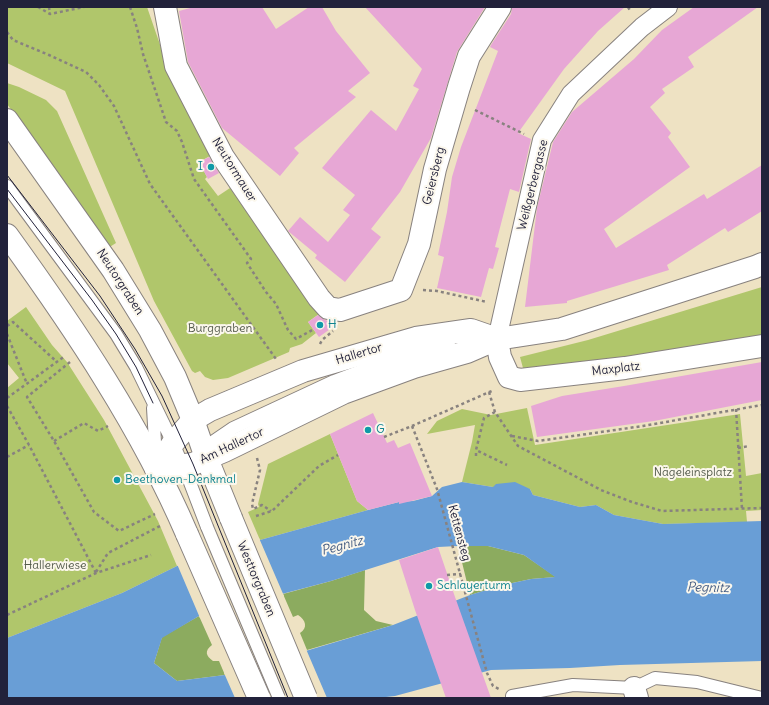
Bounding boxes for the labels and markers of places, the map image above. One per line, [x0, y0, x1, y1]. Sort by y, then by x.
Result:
place label: I [198, 160, 203, 174]
marker: I [206, 162, 216, 172]
place label: H [328, 318, 337, 332]
marker: H [315, 320, 325, 330]
place label: G [376, 423, 385, 437]
marker: G [363, 425, 373, 435]
place label: Beethoven-Denkmal [125, 473, 236, 487]
marker: Beethoven-Denkmal [112, 475, 122, 485]
place label: Schlayerturm [437, 579, 511, 593]
marker: Schlayerturm [424, 581, 434, 591]

